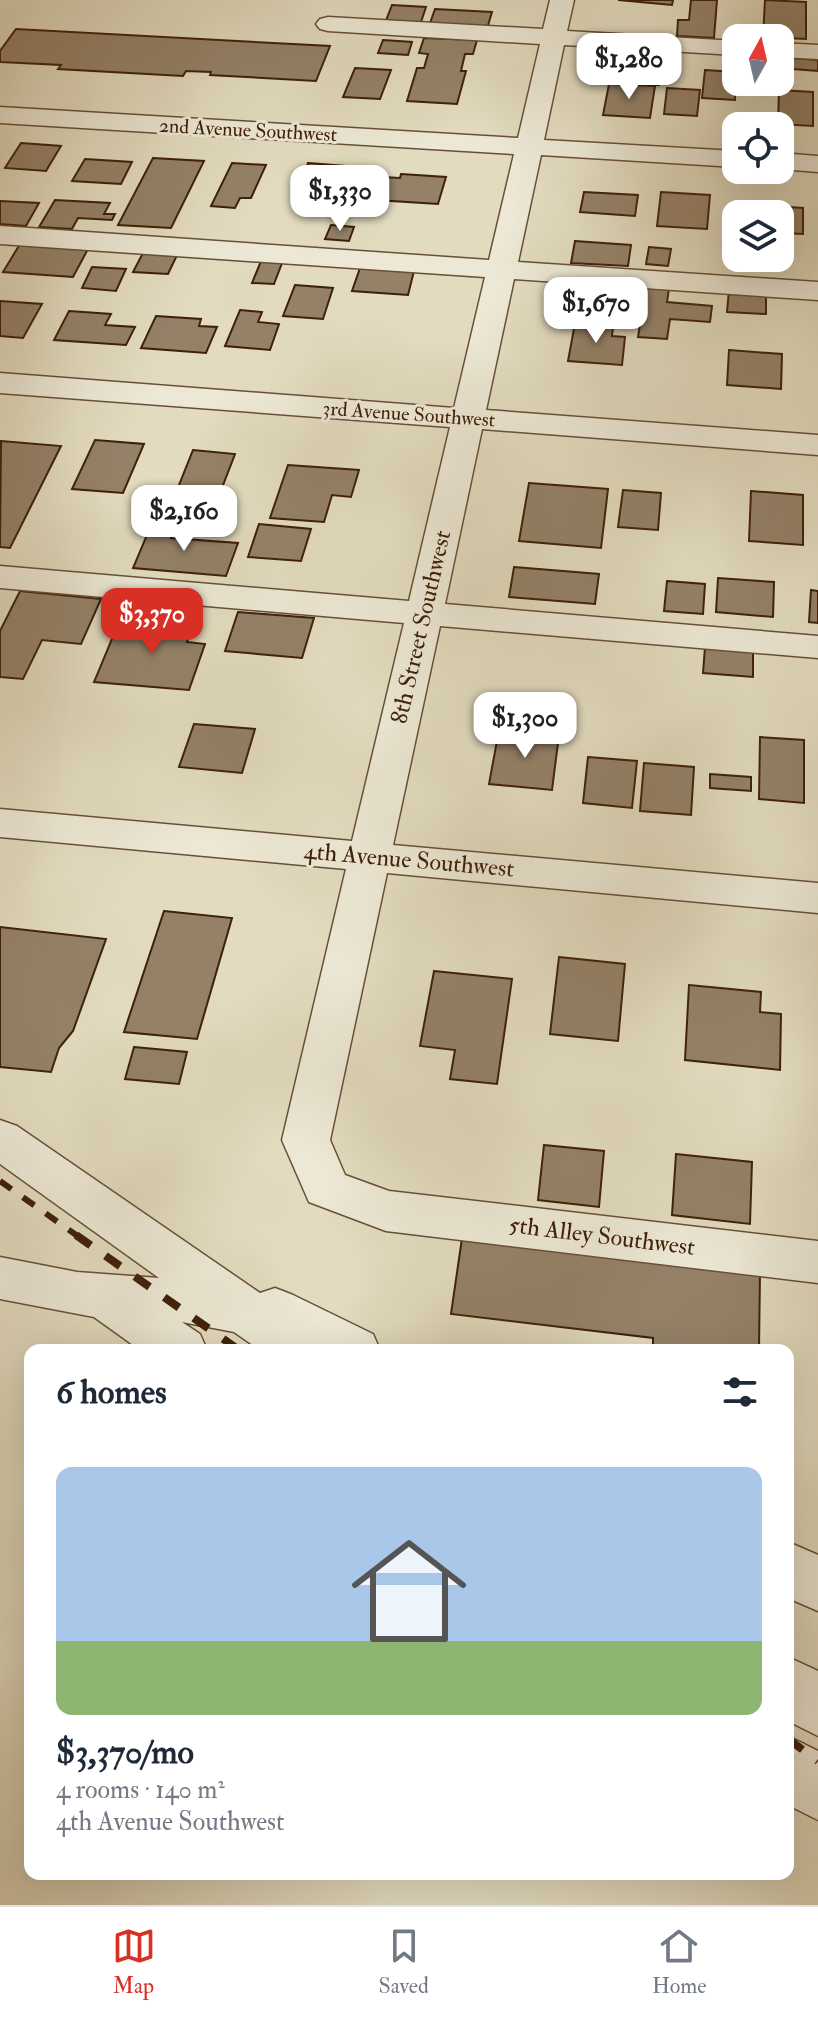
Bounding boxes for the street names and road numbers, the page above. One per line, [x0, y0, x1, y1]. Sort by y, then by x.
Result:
street label: 2nd Avenue Southwest [158, 113, 338, 147]
street label: 3rd Avenue Southwest [322, 396, 497, 433]
street label: 8th Street Southwest [384, 527, 458, 727]
street label: 4th Avenue Southwest [303, 835, 516, 885]
street label: 5th Alley Southwest [507, 1209, 697, 1263]

